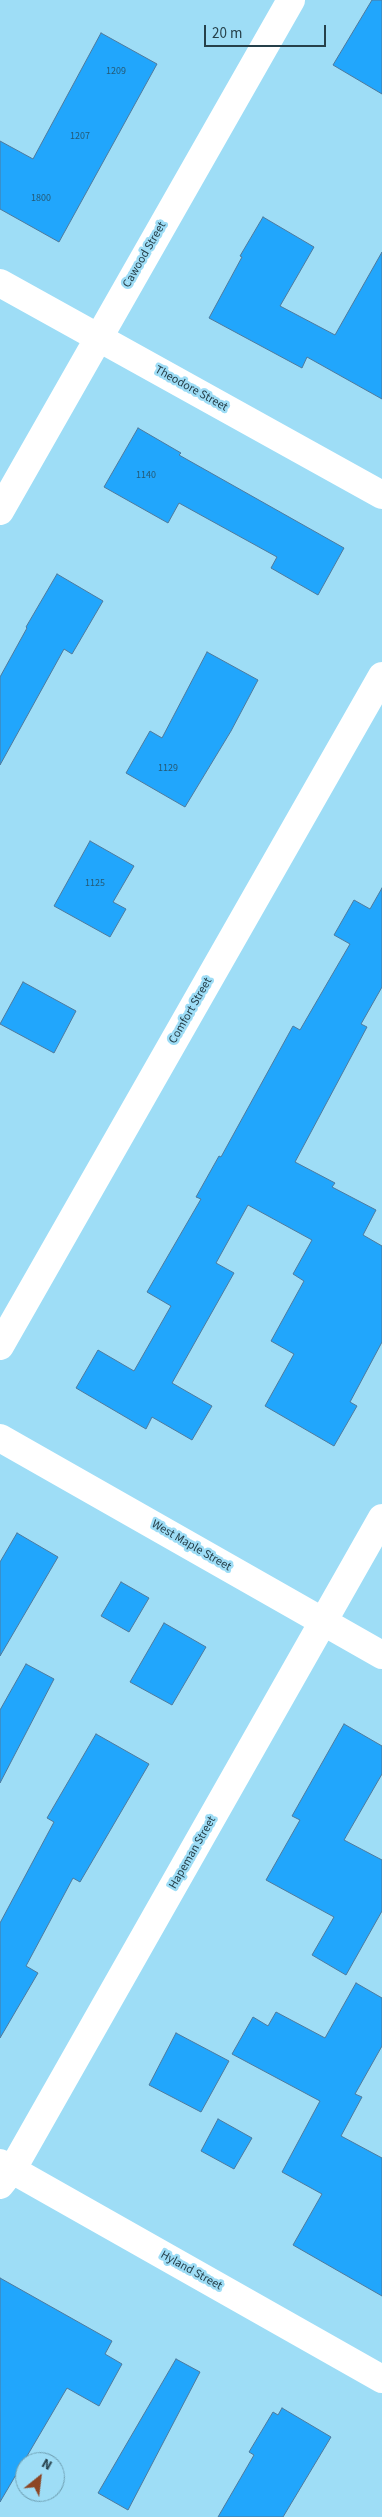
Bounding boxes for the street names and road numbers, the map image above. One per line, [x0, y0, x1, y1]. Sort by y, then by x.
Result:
street label: Cawood Street [120, 220, 170, 290]
street label: Theodore Street [152, 363, 230, 415]
street label: Comfort Street [166, 975, 216, 1047]
street label: West Maple Street [149, 1517, 233, 1575]
street label: Hapeman Street [166, 1814, 220, 1892]
street label: Hyland Street [158, 2248, 224, 2294]

